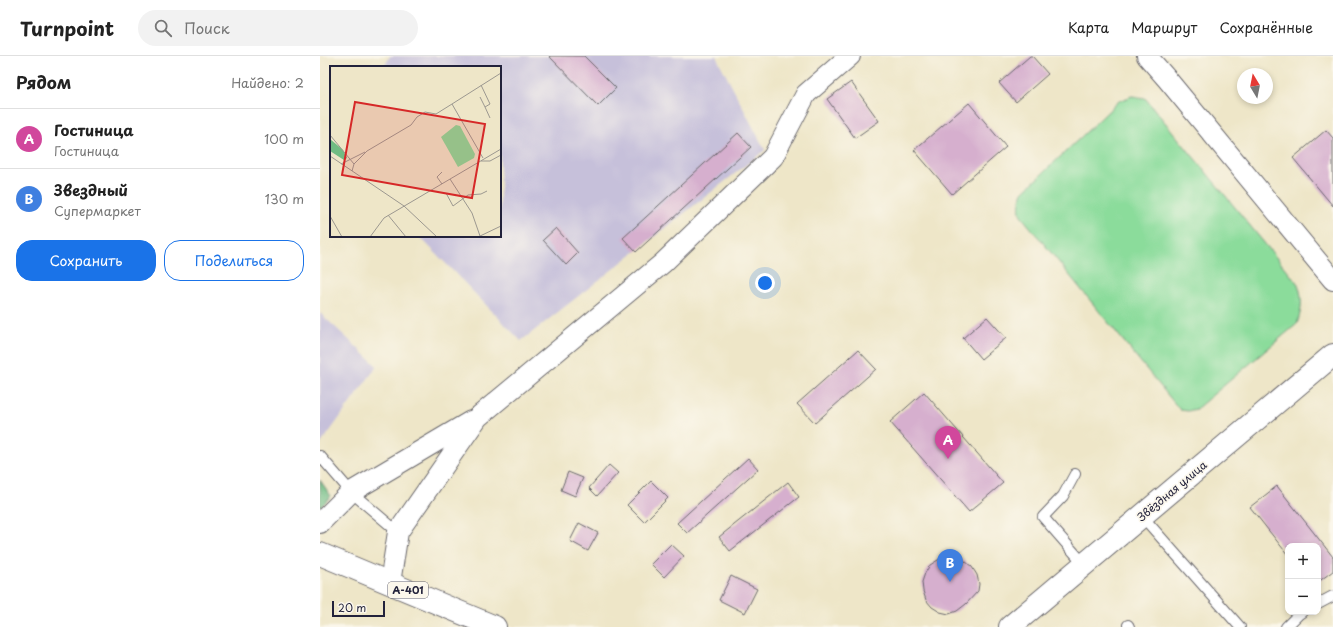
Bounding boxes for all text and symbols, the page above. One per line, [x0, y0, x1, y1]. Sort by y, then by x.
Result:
search box [138, 10, 418, 46]
text: Turnpoint [20, 14, 114, 42]
text: Поиск [184, 16, 230, 39]
icon: search [152, 17, 174, 39]
text: Карта [1068, 17, 1109, 38]
text: Маршрут [1131, 17, 1197, 38]
text: Сохранённые [1219, 17, 1313, 38]
inset map [330, 66, 501, 237]
north arrow [1237, 68, 1273, 104]
text: Рядом [16, 69, 71, 95]
text: Найдено: 2 [231, 73, 304, 92]
text: Гостиница [54, 118, 134, 141]
text: A [24, 129, 34, 148]
text: 100 m [264, 129, 304, 148]
text: Гостиница [54, 141, 119, 160]
text: Звездный [54, 178, 128, 201]
text: B [25, 189, 33, 208]
text: 130 m [265, 189, 304, 208]
text: Супермаркет [54, 201, 141, 220]
button: Сохранить [16, 240, 156, 281]
button: Поделиться [164, 240, 304, 281]
your location [755, 273, 775, 293]
pin: A [935, 426, 961, 459]
street label: Звёздная улица [1133, 456, 1210, 525]
map controls [1285, 543, 1321, 615]
button: + [1285, 543, 1321, 579]
pin: B [937, 549, 963, 582]
button: − [1285, 579, 1321, 615]
road number: А-401 [388, 582, 428, 598]
scale bar [332, 599, 385, 618]
text: 20 m [338, 599, 366, 616]

